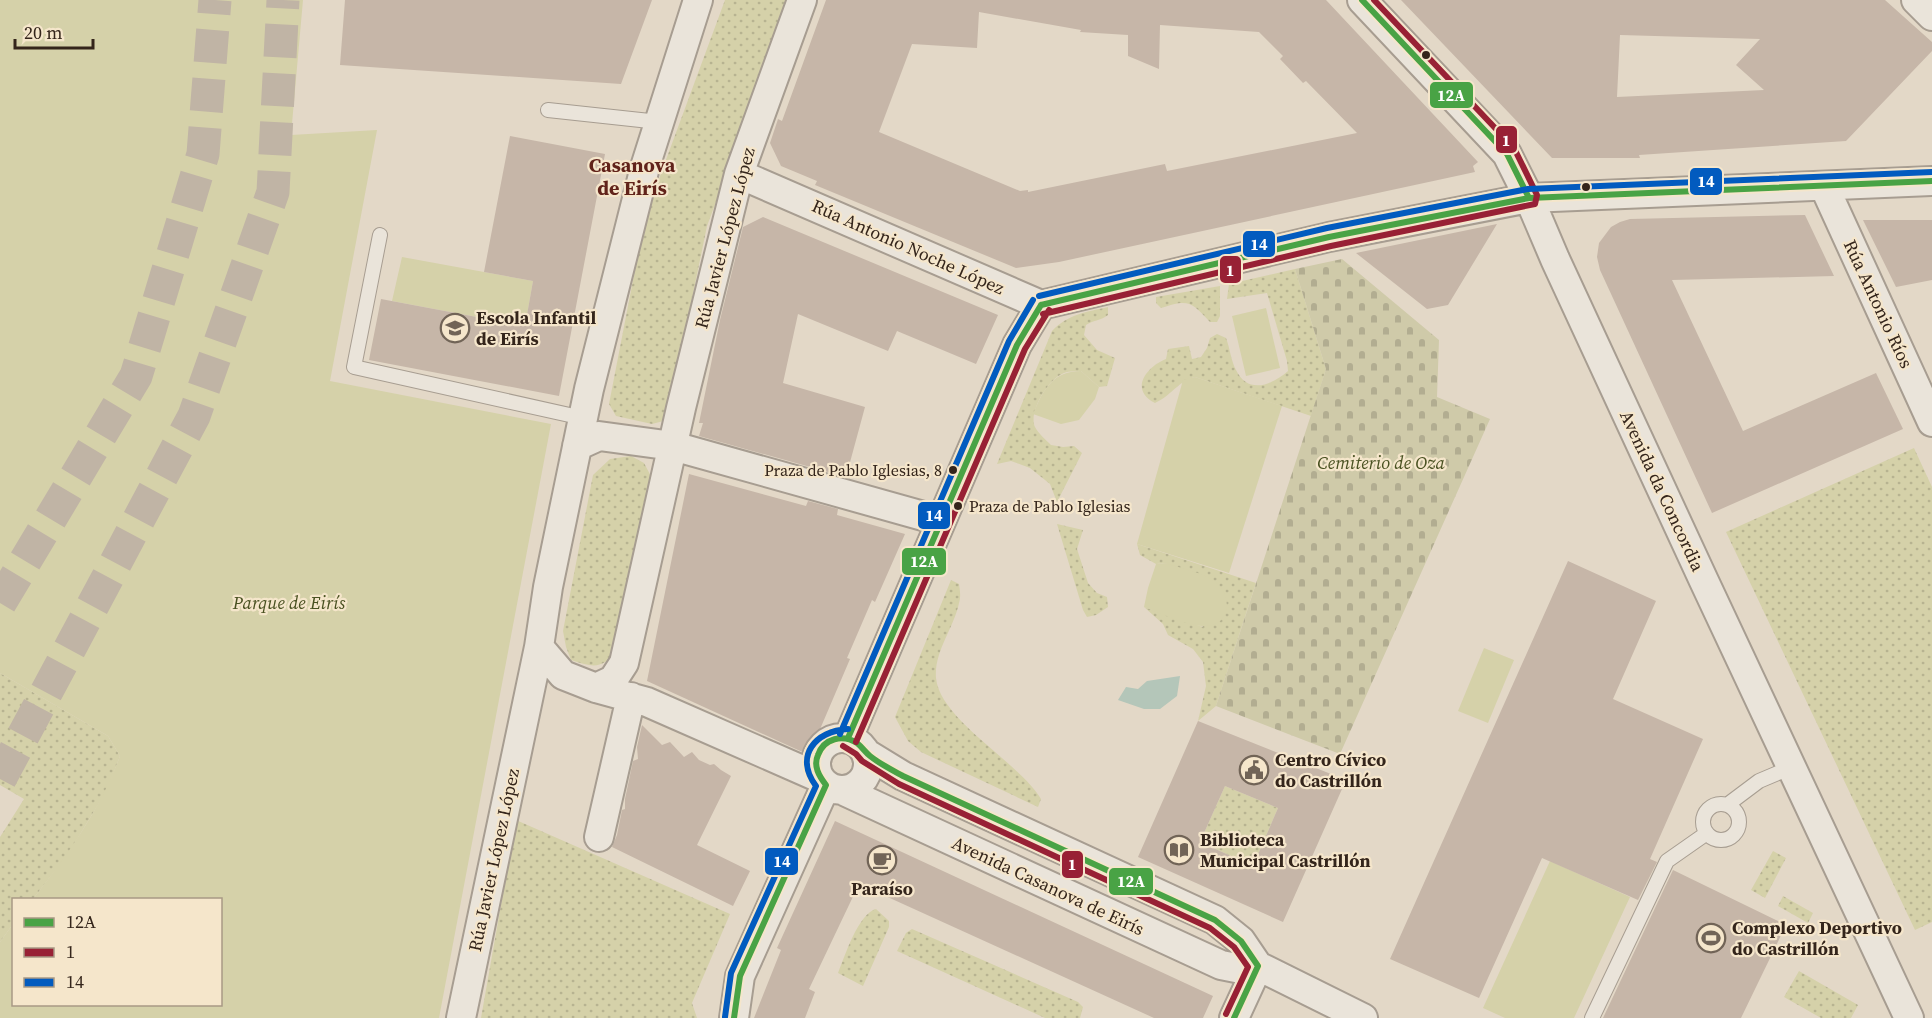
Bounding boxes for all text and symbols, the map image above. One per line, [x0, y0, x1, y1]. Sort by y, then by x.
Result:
scale bar [15, 12, 93, 50]
text: 20 m [24, 20, 62, 45]
unlabelled marker [1420, 49, 1432, 61]
line badge: 12A [1429, 81, 1474, 109]
text: 12A [1437, 84, 1465, 106]
line badge: 1 [1495, 125, 1518, 154]
text: 1 [1502, 129, 1510, 151]
street label: Rúa Javier López López [688, 144, 761, 331]
district label: Casanova de Eirís [589, 151, 676, 202]
line badge: 14 [1689, 167, 1723, 196]
text: 14 [1697, 170, 1715, 192]
unlabelled marker [1580, 181, 1592, 193]
street label: Rúa Antonio Noche López [808, 193, 1008, 300]
line badge: 14 [1242, 230, 1276, 258]
text: 14 [1250, 233, 1268, 255]
street label: Rúa Antonio Ríos [1838, 236, 1919, 372]
line badge: 1 [1219, 255, 1242, 284]
text: 1 [1226, 259, 1234, 281]
place label: Escola Infantil de Eirís [476, 305, 596, 351]
school or university icon: Escola Infantil de Eirís [439, 312, 471, 344]
street label: Avenida da Concordia [1614, 406, 1711, 576]
park label: Cemiterio de Oza [1317, 450, 1445, 475]
place label: Praza de Pablo Iglesias, 8 [764, 459, 942, 481]
marker: Praza de Pablo Iglesias, 8 [947, 464, 959, 476]
place label: Praza de Pablo Iglesias [969, 495, 1131, 517]
marker: Praza de Pablo Iglesias [952, 500, 964, 512]
line badge: 14 [917, 501, 951, 530]
text: 14 [925, 504, 943, 526]
line badge: 12A [901, 547, 947, 576]
text: 12A [910, 550, 938, 572]
park label: Parque de Eirís [232, 590, 346, 615]
place label: Centro Cívico do Castrillón [1275, 747, 1386, 793]
public building icon: Centro Cívico do Castrillón [1238, 754, 1270, 786]
street label: Rúa Javier López López [462, 766, 525, 954]
place label: Biblioteca Municipal Castrillón [1200, 827, 1371, 873]
street label: Avenida Casanova de Eirís [948, 830, 1149, 941]
library icon: Biblioteca Municipal Castrillón [1163, 834, 1195, 866]
cafe icon: Paraíso [866, 844, 898, 876]
line badge: 14 [764, 847, 799, 876]
text: 14 [773, 850, 791, 872]
line badge: 1 [1061, 850, 1084, 879]
text: 1 [1068, 853, 1076, 875]
line badge: 12A [1108, 867, 1154, 896]
text: 12A [1117, 870, 1145, 892]
place label: Paraíso [851, 876, 913, 901]
legend [12, 898, 222, 1006]
text: 12A [66, 909, 96, 934]
place label: Complexo Deportivo do Castrillón [1732, 915, 1902, 961]
sports icon: Complexo Deportivo do Castrillón [1695, 922, 1727, 954]
text: 1 [66, 939, 75, 964]
text: 14 [66, 969, 84, 994]

